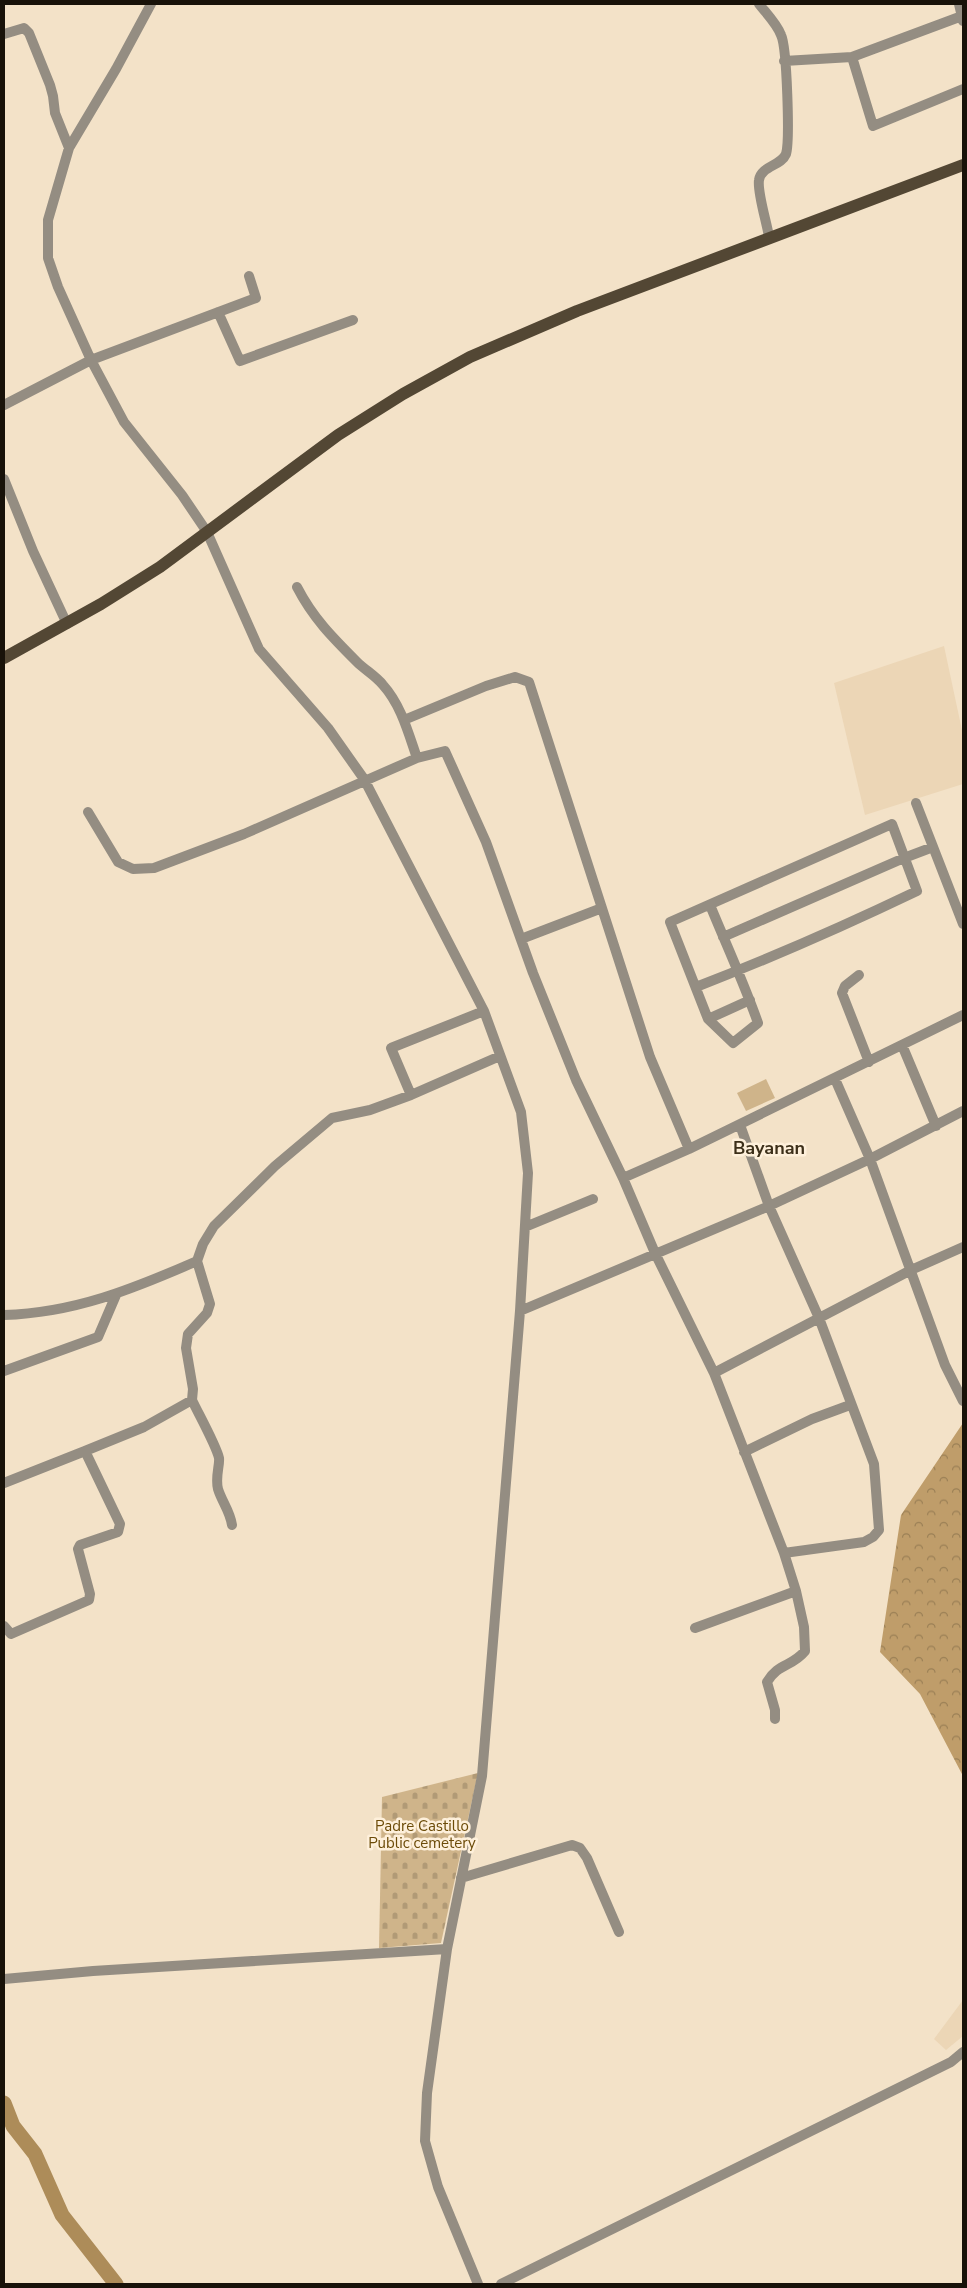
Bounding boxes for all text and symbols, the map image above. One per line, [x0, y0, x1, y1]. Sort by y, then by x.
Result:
district label: Bayanan [733, 1136, 805, 1160]
park label: Padre Castillo Public cemetery [368, 1816, 476, 1853]

